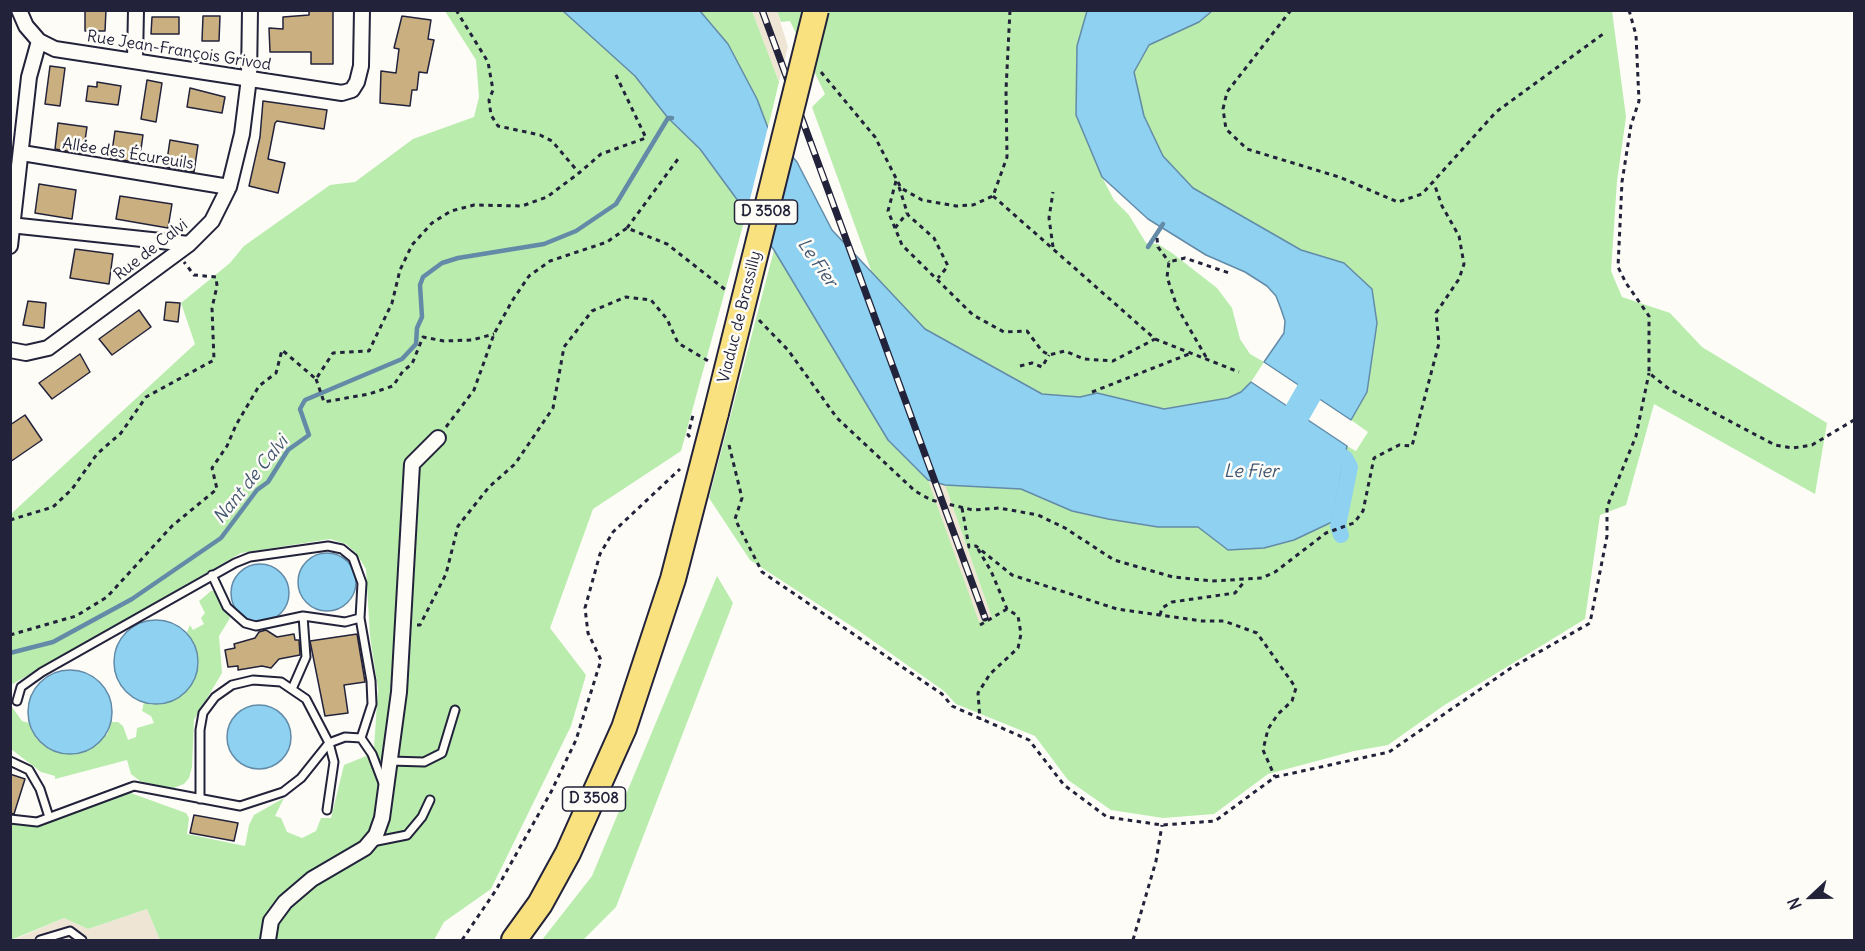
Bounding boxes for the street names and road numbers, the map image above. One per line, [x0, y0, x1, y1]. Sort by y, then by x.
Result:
street label: Rue Jean-François Grivod [86, 27, 272, 75]
street label: Allée des Écureuils [61, 134, 195, 174]
road number: D 3508 [734, 200, 798, 224]
street label: Rue de Calvi [110, 215, 192, 285]
street label: Viaduc de Brassilly [714, 249, 766, 385]
road number: D 3508 [562, 787, 626, 811]

